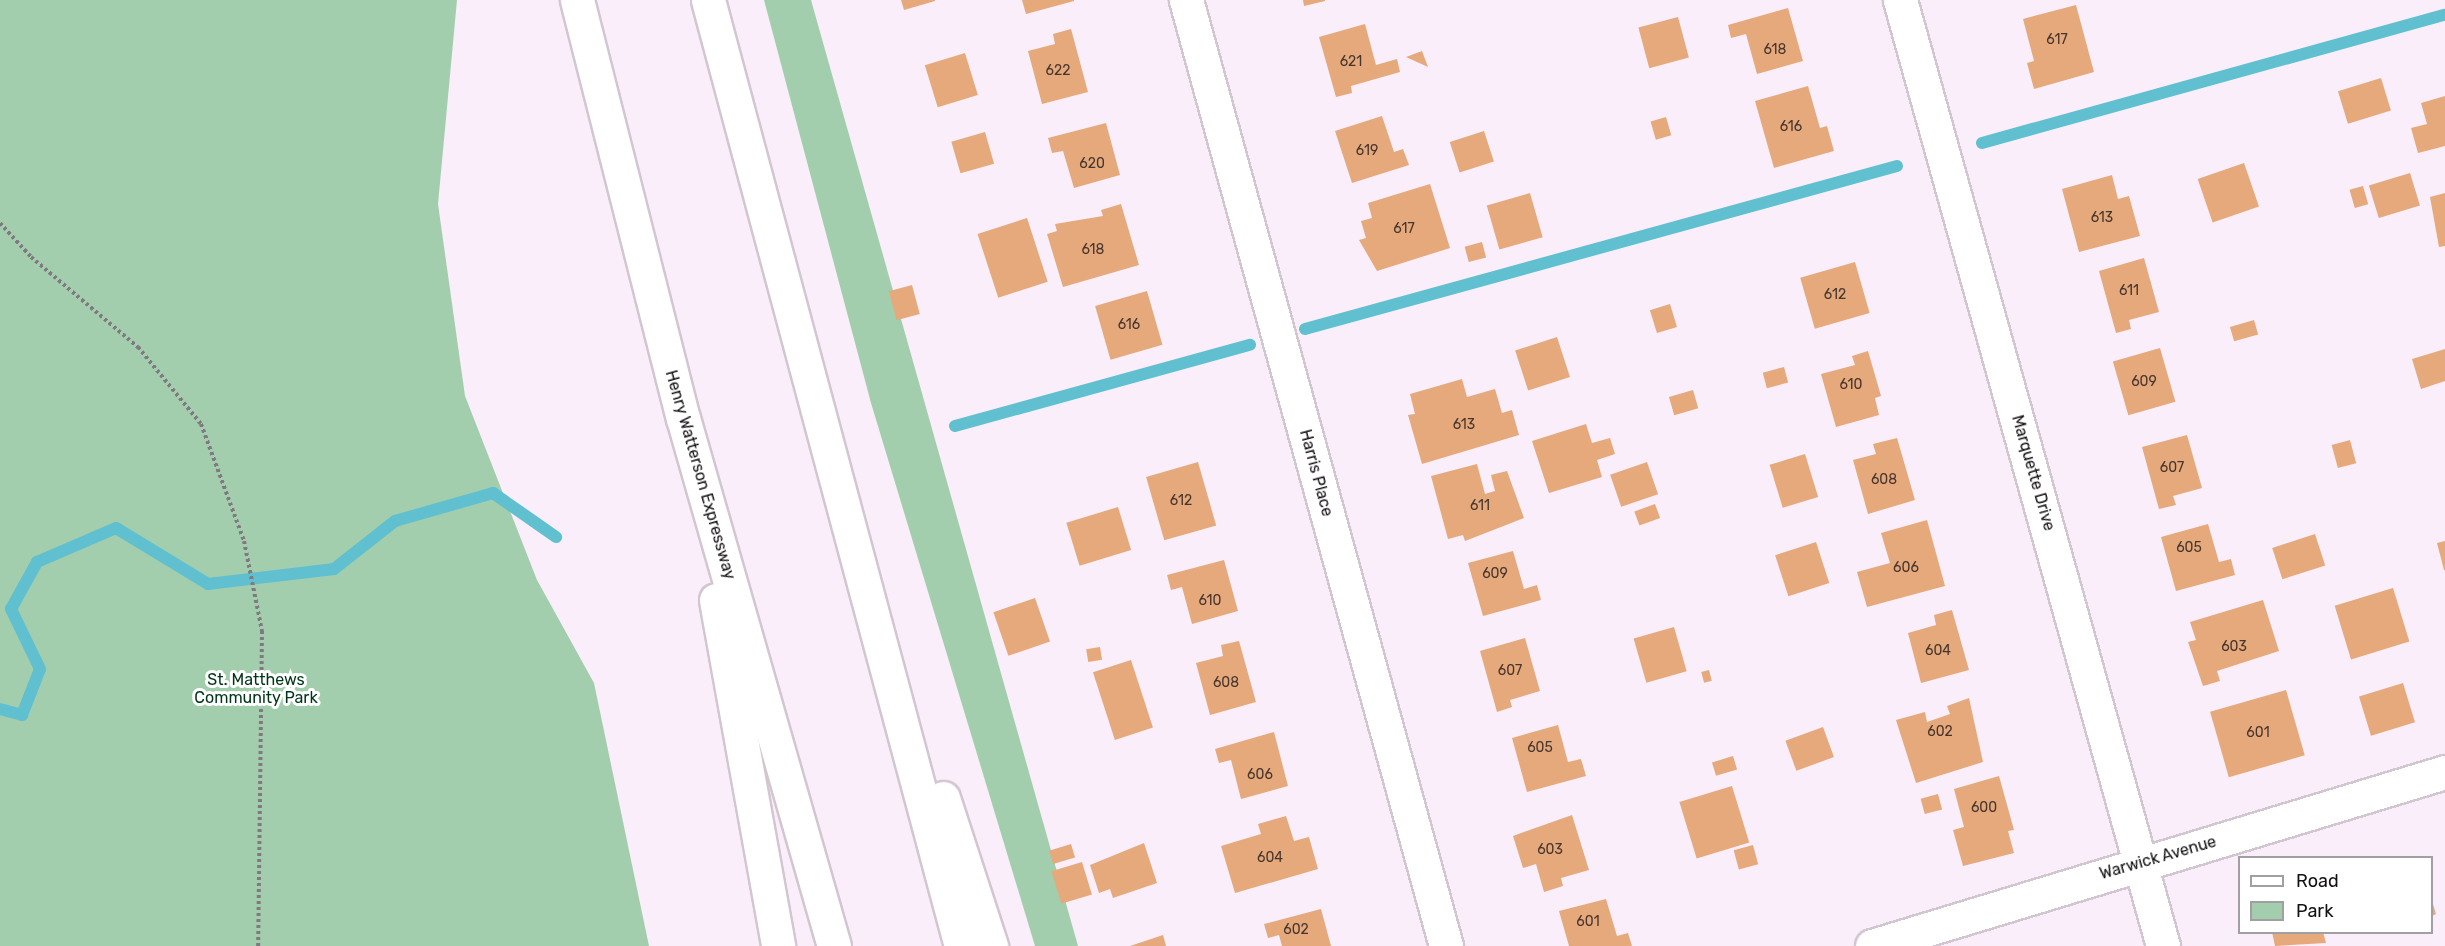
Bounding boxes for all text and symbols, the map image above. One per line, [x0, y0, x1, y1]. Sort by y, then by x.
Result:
house number: 617 [2046, 32, 2068, 48]
house number: 618 [1763, 42, 1787, 58]
house number: 621 [1340, 54, 1362, 70]
house number: 622 [1046, 63, 1070, 79]
house number: 616 [1780, 119, 1802, 135]
house number: 619 [1356, 143, 1378, 159]
house number: 620 [1079, 156, 1105, 172]
house number: 613 [2091, 210, 2113, 226]
house number: 617 [1393, 221, 1415, 237]
house number: 618 [1081, 242, 1105, 258]
house number: 611 [2119, 283, 2139, 299]
house number: 612 [1824, 287, 1846, 303]
house number: 616 [1118, 317, 1140, 333]
street label: Henry Watterson Expressway [661, 368, 739, 582]
house number: 609 [2131, 374, 2157, 390]
house number: 610 [1840, 377, 1862, 393]
street label: Marquette Drive [2007, 413, 2059, 533]
house number: 613 [1453, 417, 1475, 433]
street label: Harris Place [1295, 427, 1337, 519]
house number: 607 [2160, 460, 2184, 476]
house number: 608 [1871, 472, 1897, 488]
house number: 612 [1170, 493, 1192, 509]
house number: 611 [1470, 498, 1490, 514]
house number: 605 [2176, 540, 2202, 556]
house number: 606 [1893, 560, 1919, 576]
house number: 609 [1482, 566, 1508, 582]
house number: 610 [1199, 593, 1221, 609]
house number: 603 [2221, 639, 2247, 655]
house number: 604 [1925, 643, 1951, 659]
house number: 607 [1498, 663, 1522, 679]
park label: St. Matthews Community Park [194, 670, 318, 708]
house number: 608 [1213, 675, 1239, 691]
house number: 602 [1927, 724, 1953, 740]
house number: 601 [2246, 725, 2270, 741]
house number: 605 [1527, 740, 1553, 756]
house number: 606 [1247, 767, 1273, 783]
house number: 600 [1971, 800, 1997, 816]
street label: Warwick Avenue [2097, 832, 2219, 884]
house number: 603 [1537, 842, 1563, 858]
house number: 604 [1257, 850, 1283, 866]
legend [2238, 856, 2433, 934]
text: Road [2296, 870, 2339, 892]
text: Park [2296, 900, 2333, 922]
house number: 601 [1576, 914, 1600, 930]
house number: 602 [1283, 922, 1309, 938]

